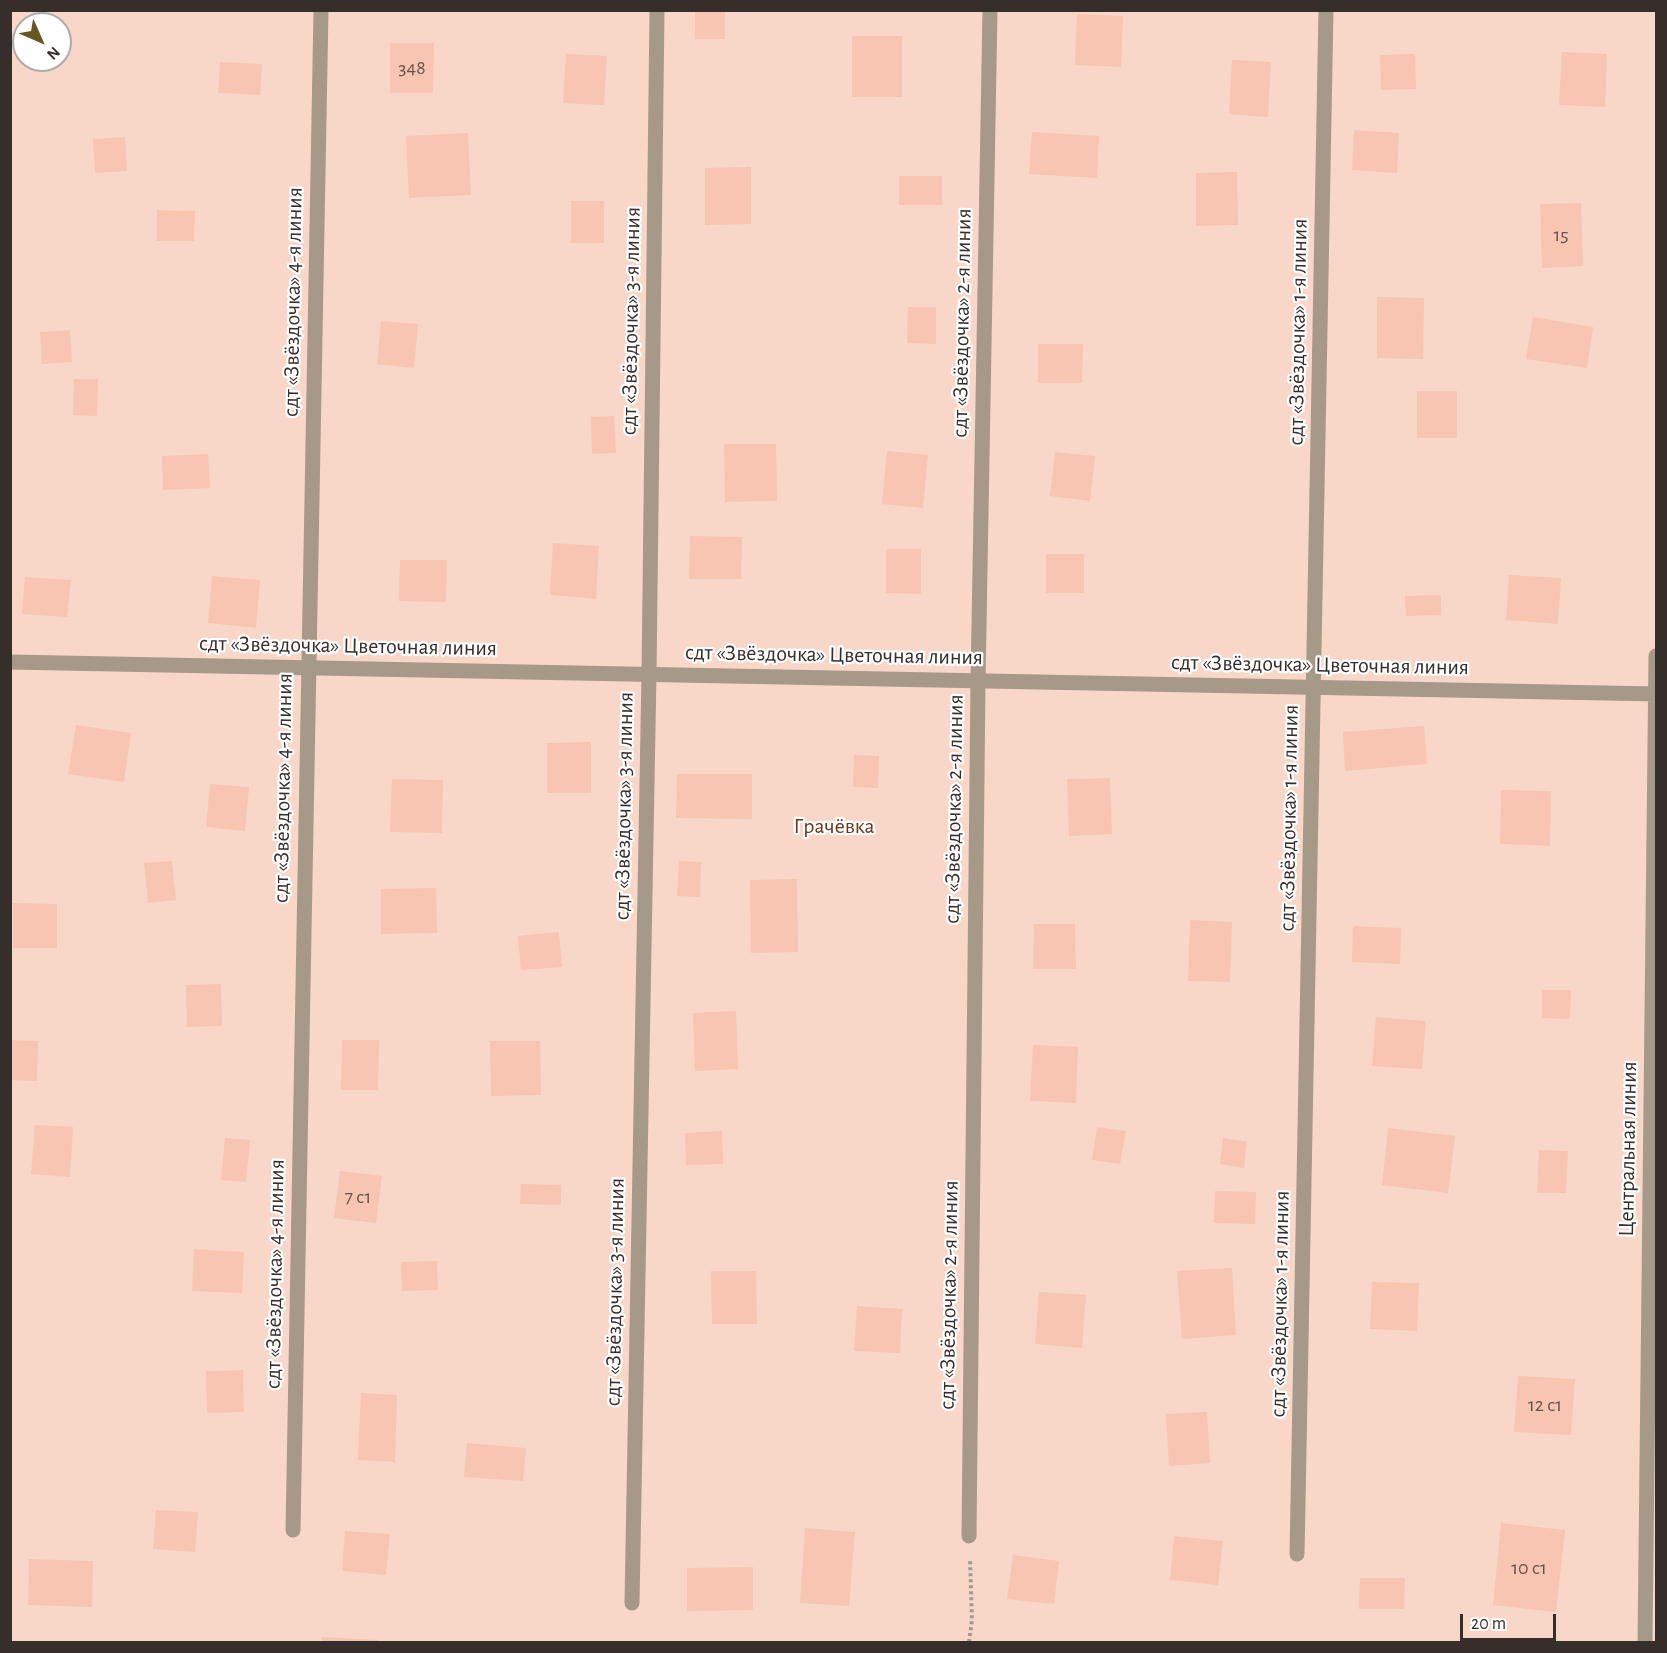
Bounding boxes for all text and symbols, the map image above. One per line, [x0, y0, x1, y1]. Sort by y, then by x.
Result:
north arrow [12, 12, 72, 72]
text: N [44, 44, 63, 63]
house number: 348 [398, 56, 426, 80]
street label: сдт «Звёздочка» 4-я линия [278, 187, 308, 417]
street label: сдт «Звёздочка» 3-я линия [616, 207, 646, 435]
street label: сдт «Звёздочка» 2-я линия [947, 208, 977, 438]
street label: сдт «Звёздочка» 1-я линия [1283, 218, 1313, 446]
house number: 15 [1553, 223, 1569, 247]
street label: сдт «Звёздочка» Цветочная линия [199, 630, 497, 662]
street label: сдт «Звёздочка» Цветочная линия [685, 639, 983, 671]
street label: сдт «Звёздочка» Цветочная линия [1171, 649, 1469, 681]
street label: сдт «Звёздочка» 4-я линия [268, 673, 298, 903]
street label: сдт «Звёздочка» 3-я линия [609, 692, 639, 920]
street label: сдт «Звёздочка» 2-я линия [939, 694, 969, 924]
street label: сдт «Звёздочка» 1-я линия [1274, 704, 1304, 932]
park label: Грачёвка [793, 813, 875, 839]
street label: Центральная линия [1613, 1061, 1643, 1237]
street label: сдт «Звёздочка» 4-я линия [260, 1159, 290, 1389]
street label: сдт «Звёздочка» 3-я линия [600, 1178, 630, 1406]
street label: сдт «Звёздочка» 2-я линия [934, 1180, 964, 1410]
house number: 7 с1 [345, 1185, 371, 1209]
street label: сдт «Звёздочка» 1-я линия [1265, 1190, 1295, 1418]
house number: 12 с1 [1528, 1393, 1562, 1417]
house number: 10 с1 [1511, 1556, 1547, 1580]
scale bar [1463, 1602, 1559, 1640]
text: 20 m [1471, 1615, 1506, 1633]

